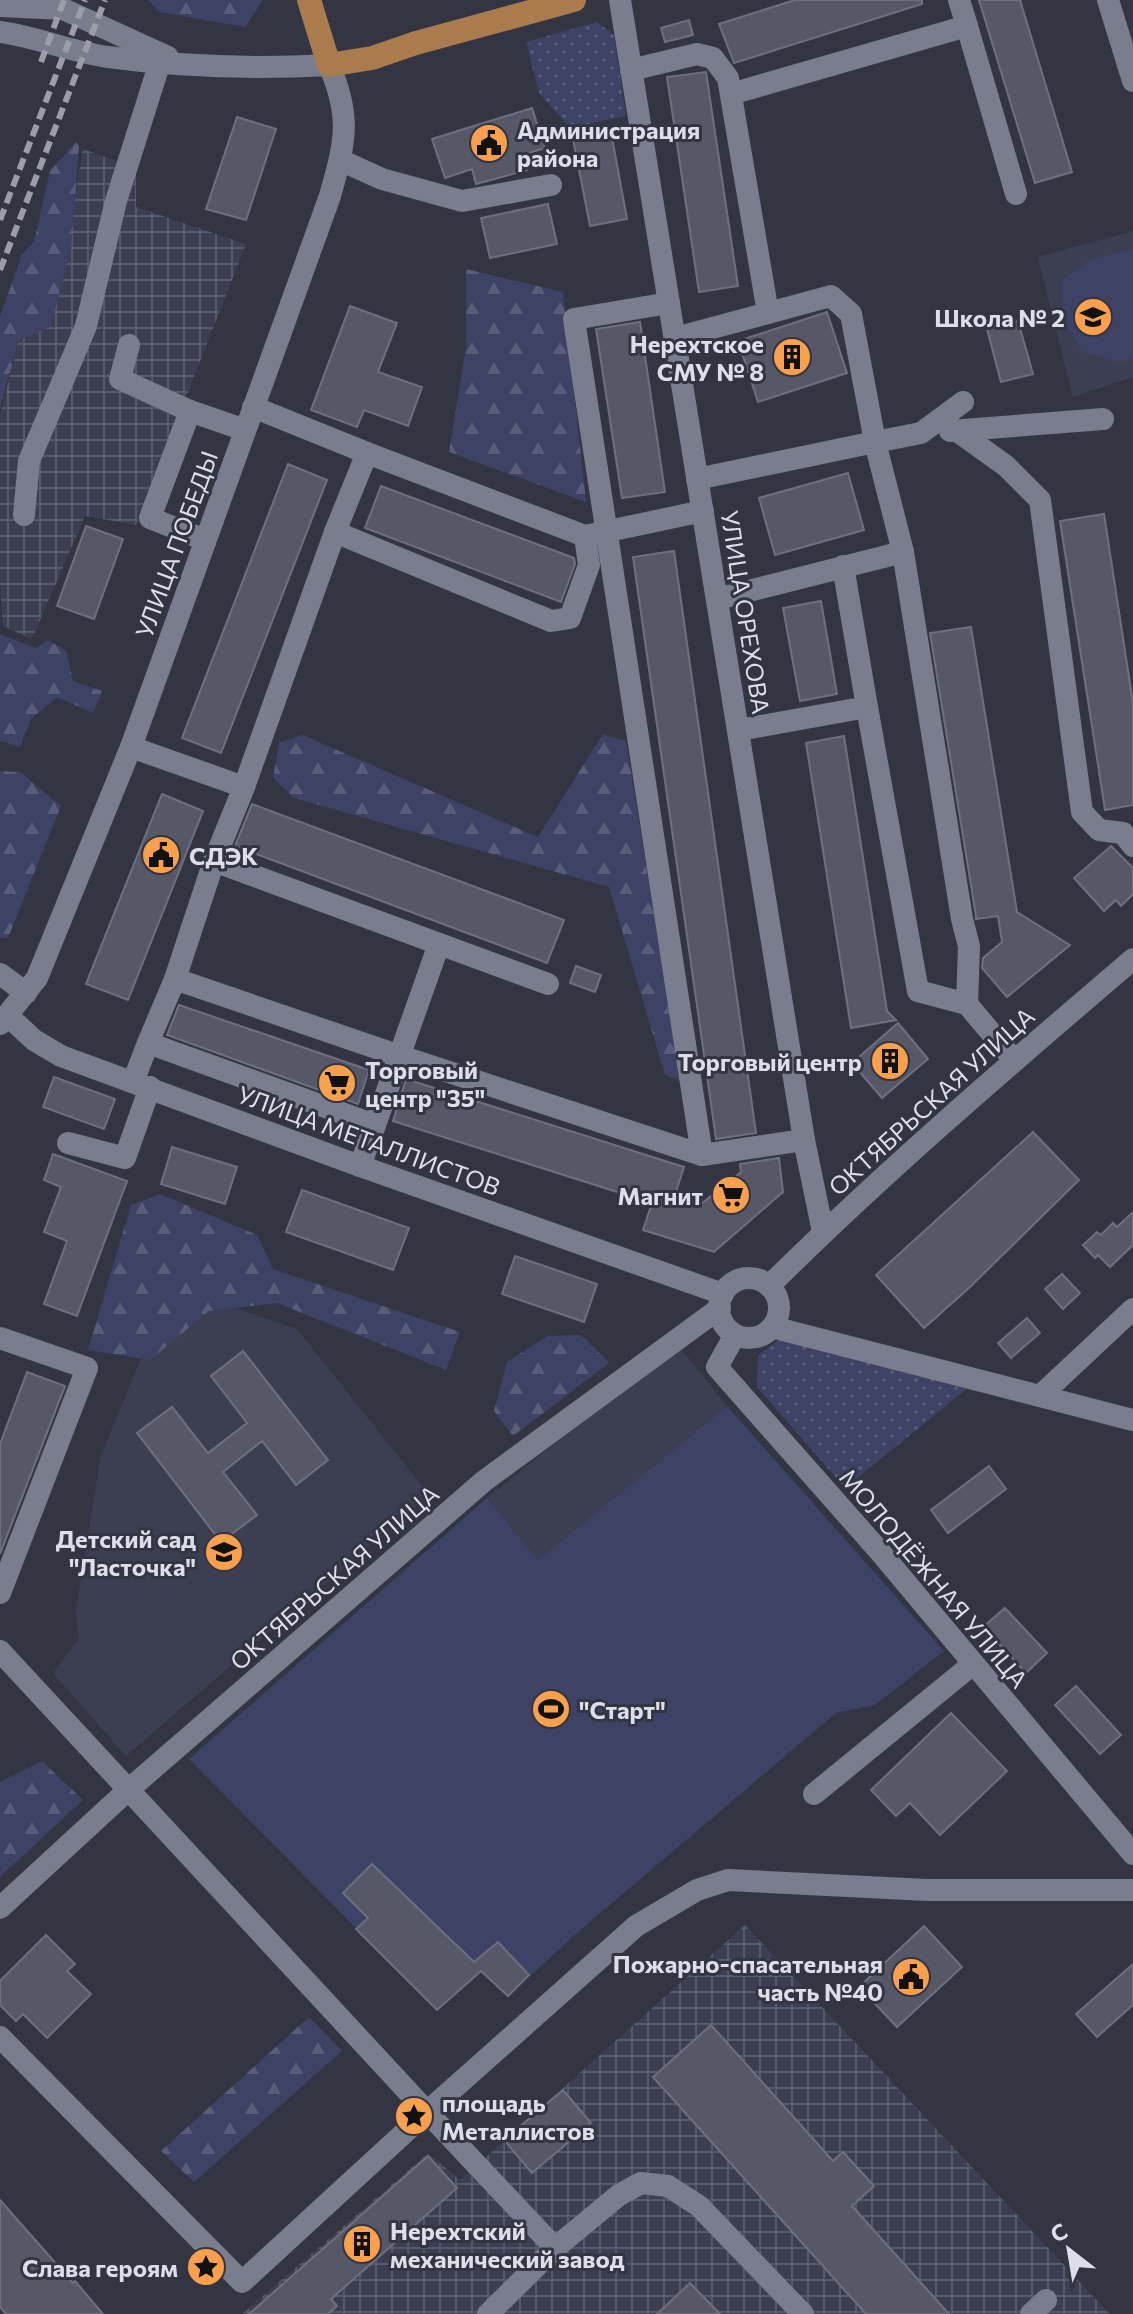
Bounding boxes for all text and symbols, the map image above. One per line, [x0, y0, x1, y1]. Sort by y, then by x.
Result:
place label: Администрация района [517, 115, 700, 172]
public building icon: Администрация района [468, 122, 510, 164]
school or university icon: Школа № 2 [1072, 296, 1114, 338]
place label: Школа № 2 [934, 303, 1065, 332]
place label: Нерехтское СМУ № 8 [630, 329, 764, 386]
building icon: Нерехтское СМУ № 8 [771, 336, 813, 378]
street label: УЛИЦА ПОБЕДЫ [129, 447, 223, 641]
street label: УЛИЦА ОРЕХОВА [716, 508, 776, 716]
public building icon: СДЭК [140, 834, 182, 876]
place label: СДЭК [189, 841, 258, 870]
street label: ОКТЯБРЬСКАЯ УЛИЦА [822, 1001, 1040, 1201]
building icon: Торговый центр [869, 1040, 911, 1082]
place label: Торговый центр [678, 1047, 862, 1076]
place label: Торговый центр "35" [365, 1055, 485, 1112]
supermarket icon: Торговый центр "35" [316, 1062, 358, 1104]
street label: УЛИЦА МЕТАЛЛИСТОВ [234, 1079, 504, 1201]
supermarket icon: Магнит [710, 1174, 752, 1216]
place label: Магнит [618, 1181, 703, 1210]
street label: МОЛОДЁЖНАЯ УЛИЦА [834, 1463, 1034, 1693]
street label: ОКТЯБРЬСКАЯ УЛИЦА [224, 1479, 444, 1675]
place label: Детский сад "Ласточка" [56, 1524, 196, 1581]
school or university icon: Детский сад "Ласточка" [203, 1531, 245, 1573]
sports icon: "Старт" [530, 1688, 572, 1730]
place label: "Старт" [579, 1695, 666, 1724]
place label: Пожарно-спасательная часть №40 [613, 1949, 883, 2006]
public building icon: Пожарно-спасательная часть №40 [890, 1956, 932, 1998]
place label: площадь Металлистов [442, 2088, 595, 2145]
place icon: площадь Металлистов [393, 2095, 435, 2137]
north arrow [1029, 2210, 1109, 2290]
place label: Нерехтский механический завод [390, 2216, 625, 2273]
text: С [1045, 2217, 1072, 2248]
building icon: Нерехтский механический завод [341, 2223, 383, 2265]
place icon: Слава героям [185, 2246, 227, 2288]
place label: Слава героям [22, 2253, 178, 2282]

